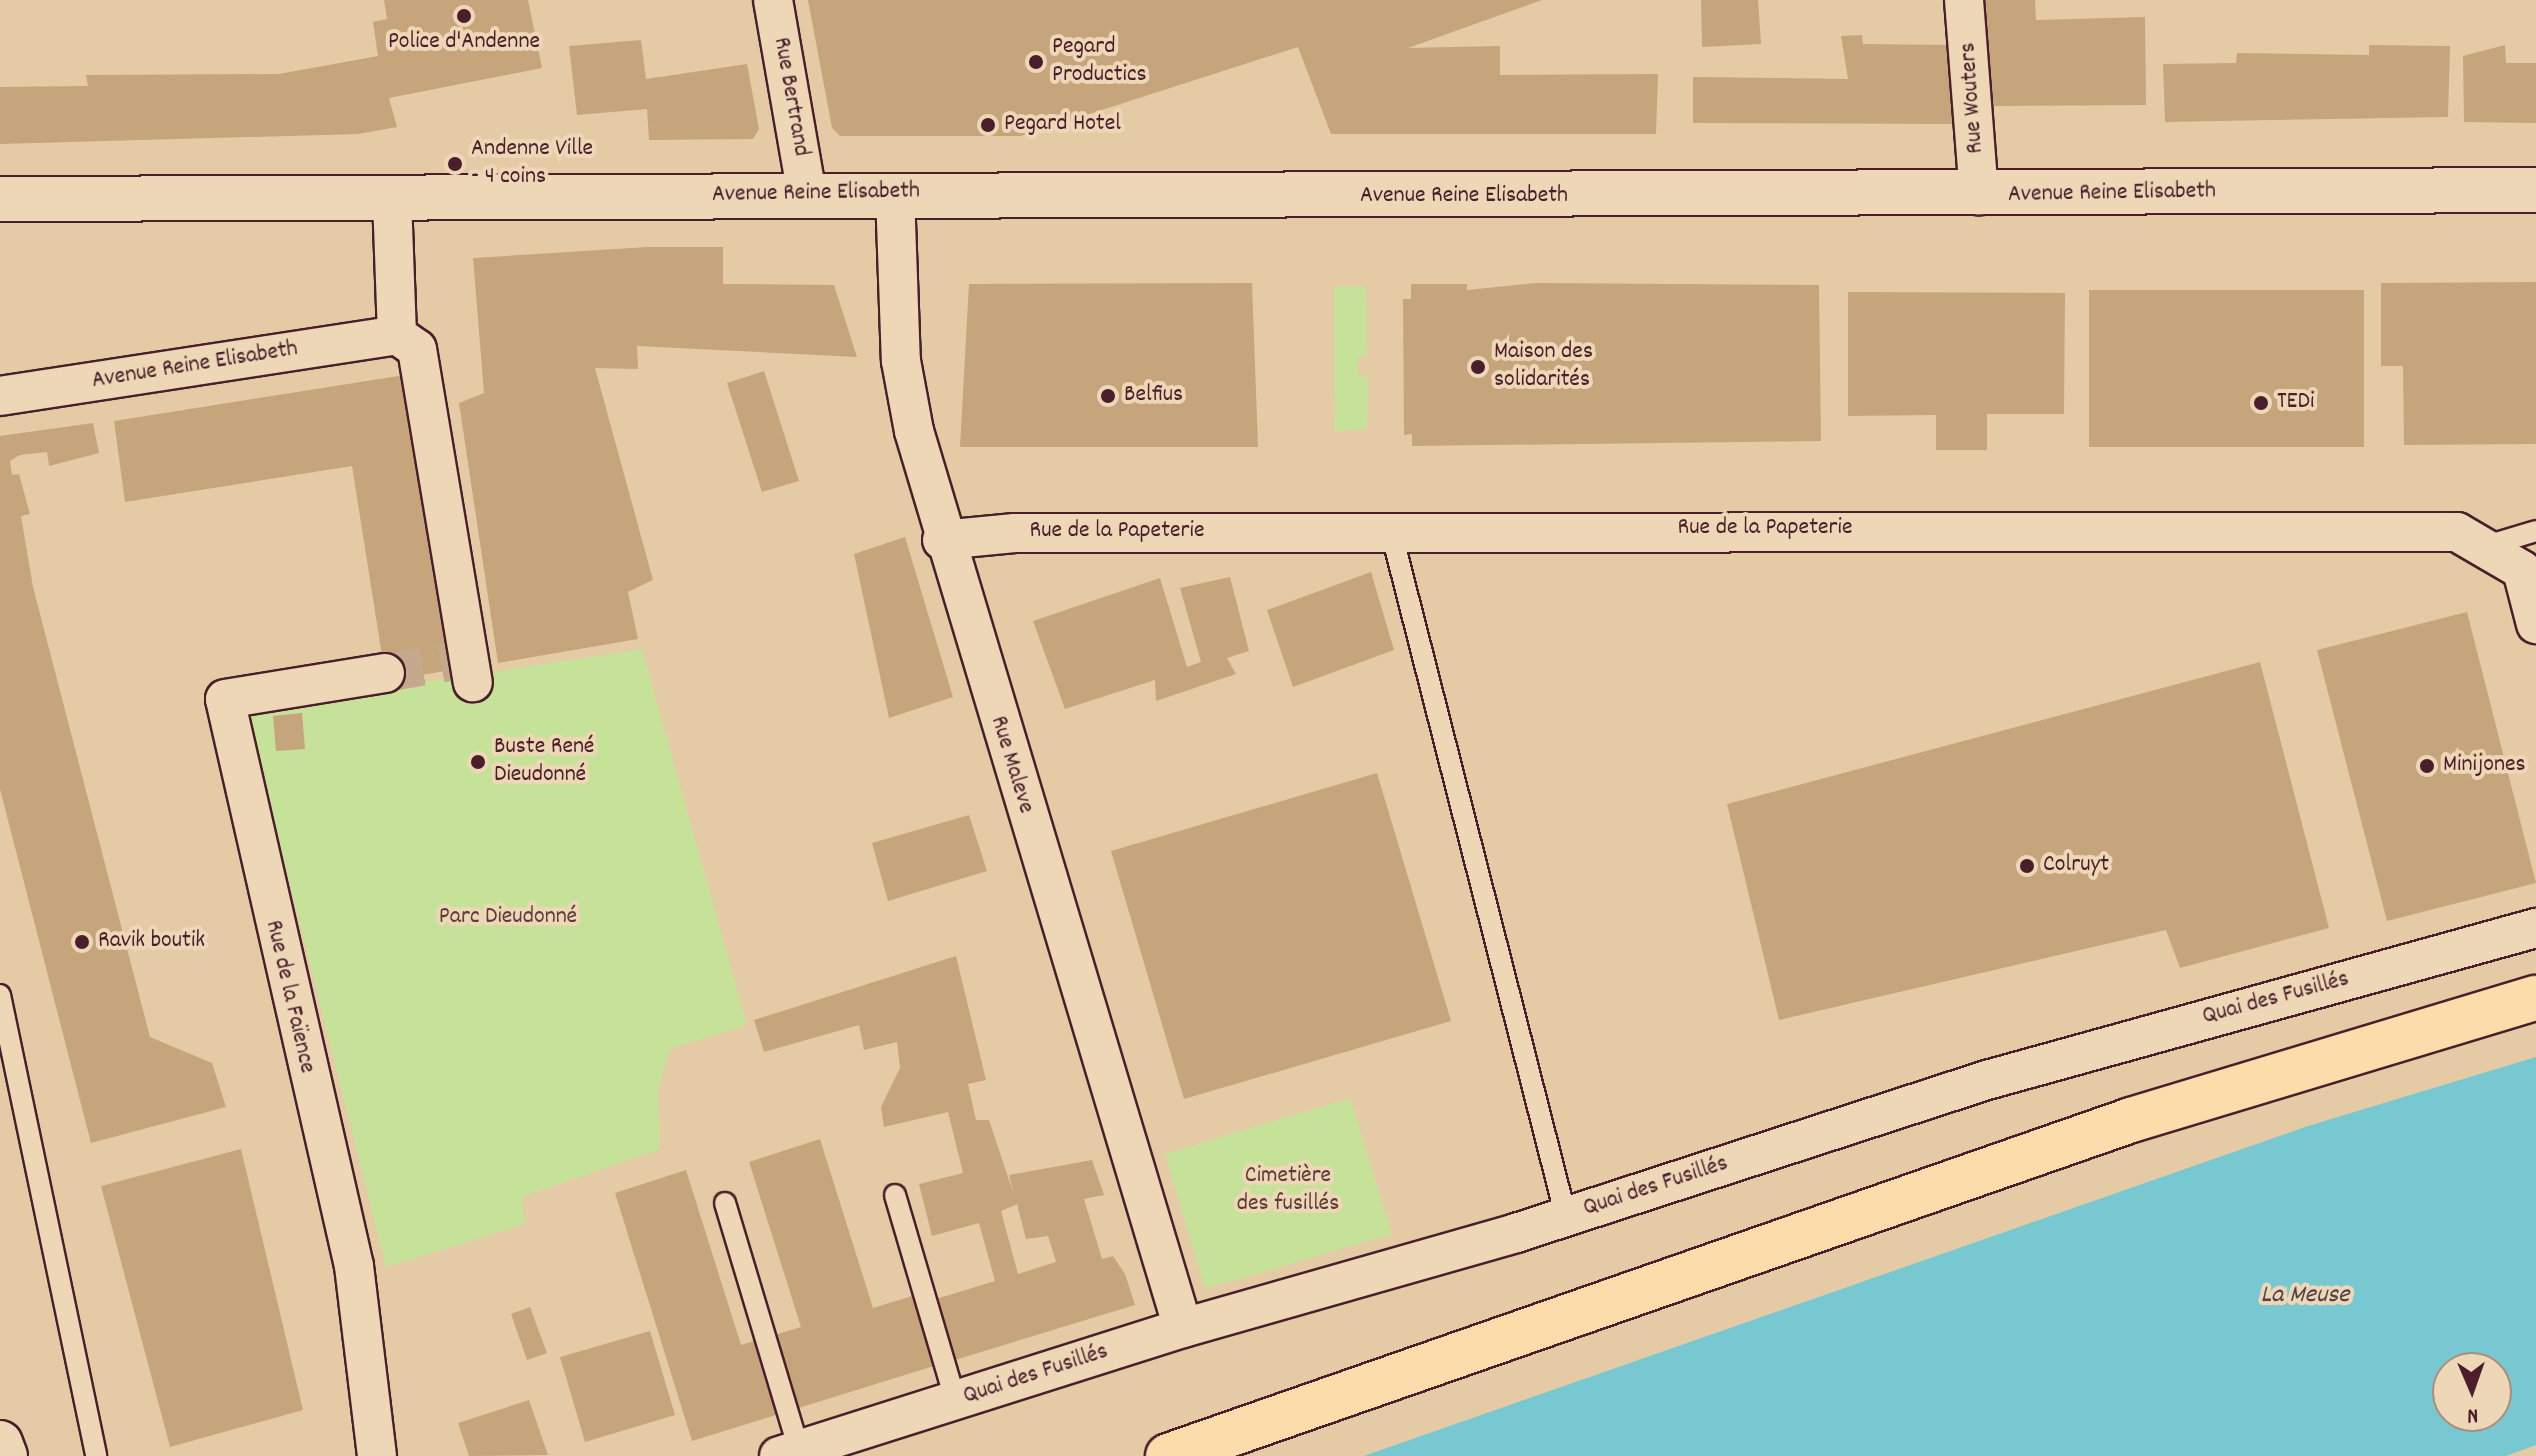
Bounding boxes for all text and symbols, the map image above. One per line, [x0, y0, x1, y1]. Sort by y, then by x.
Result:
marker: Police d'Andenne [455, 7, 473, 25]
place label: Police d'Andenne [388, 29, 540, 57]
place label: Pegard Productics [1052, 34, 1147, 90]
street label: Rue Bertrand [765, 35, 815, 159]
street label: Rue Wouters [1955, 41, 1991, 155]
marker: Pegard Productics [1027, 53, 1045, 71]
place label: Pegard Hotel [1004, 111, 1121, 139]
marker: Pegard Hotel [979, 116, 997, 134]
place label: Andenne Ville - 4 coins [471, 136, 593, 192]
marker: Andenne Ville - 4 coins [446, 155, 464, 173]
street label: Avenue Reine Elisabeth [712, 178, 920, 210]
street label: Avenue Reine Elisabeth [2008, 178, 2216, 210]
street label: Avenue Reine Elisabeth [1360, 183, 1568, 211]
street label: Avenue Reine Elisabeth [90, 335, 300, 397]
place label: Maison des solidarités [1494, 339, 1593, 395]
marker: Maison des solidarités [1469, 358, 1487, 376]
place label: Belfius [1124, 382, 1183, 410]
marker: Belfius [1099, 387, 1117, 405]
place label: TEDi [2277, 389, 2314, 417]
marker: TEDi [2252, 394, 2270, 412]
street label: Rue de la Papeterie [1678, 515, 1852, 543]
street label: Rue de la Papeterie [1030, 518, 1204, 546]
street label: Rue Maleve [983, 713, 1039, 817]
place label: Buste René Dieudonné [494, 734, 594, 790]
place label: Minijones [2443, 752, 2526, 780]
marker: Buste René Dieudonné [469, 753, 487, 771]
marker: Minijones [2418, 757, 2436, 775]
place label: Colruyt [2043, 852, 2109, 880]
marker: Colruyt [2018, 857, 2036, 875]
park label: Parc Dieudonné [439, 904, 577, 932]
street label: Rue de la Faïence [257, 918, 321, 1076]
place label: Ravik boutik [98, 928, 205, 956]
marker: Ravik boutik [73, 933, 91, 951]
street label: Quai des Fusillés [2200, 966, 2352, 1032]
street label: Quai des Fusillés [1580, 1150, 1732, 1224]
park label: Cimetière des fusillés [1237, 1163, 1339, 1219]
water label: La Meuse [2260, 1280, 2350, 1312]
street label: Quai des Fusillés [960, 1338, 1112, 1412]
north arrow [2432, 1352, 2512, 1432]
text: N [2467, 1399, 2479, 1430]

